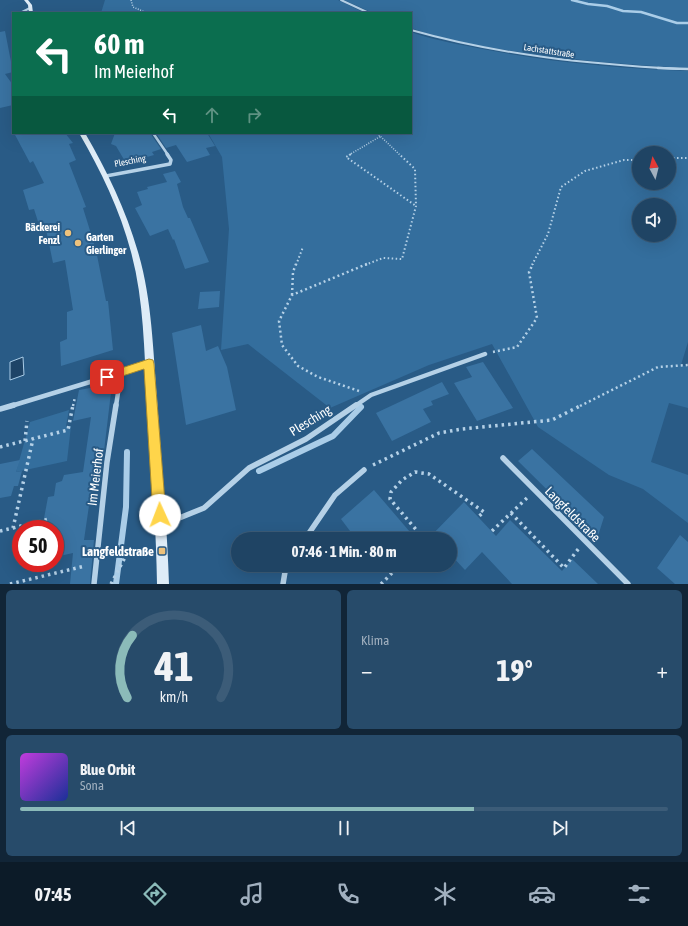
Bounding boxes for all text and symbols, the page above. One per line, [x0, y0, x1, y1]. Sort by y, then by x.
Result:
icon: left [28, 28, 80, 80]
text: 60 m [94, 28, 144, 60]
street label: Lachstattstraße [523, 42, 575, 60]
text: Im Meierhof [94, 61, 174, 82]
icon: left [159, 104, 181, 126]
icon: ahead [201, 104, 223, 126]
icon: right [243, 104, 265, 126]
north arrow [632, 146, 676, 190]
map controls [632, 146, 676, 242]
street label: Plesching [113, 153, 147, 169]
button: sound [632, 198, 676, 242]
place label: Bäckerei Fenzl [25, 221, 61, 246]
marker: Bäckerei Fenzl [63, 228, 73, 238]
place label: Garten Gierlinger [86, 231, 127, 256]
marker: Garten Gierlinger [73, 238, 83, 248]
pin [90, 360, 124, 394]
icon: arrive [96, 366, 118, 388]
street label: Plesching [287, 402, 334, 439]
street label: Im Meierhof [85, 447, 107, 507]
street label: Langfeldstraße [542, 484, 603, 545]
position arrow [139, 494, 181, 536]
speed limit sign: 50 [12, 520, 64, 572]
text: 07:46 · 1 Min. · 80 m [291, 543, 397, 560]
place label: Langfeldstraße [82, 544, 154, 559]
marker: Langfeldstraße [157, 546, 167, 556]
text: Klima [361, 633, 389, 648]
text: 41 [153, 641, 193, 689]
text: 19° [496, 653, 533, 687]
text: − [361, 657, 372, 683]
text: + [657, 657, 668, 683]
text: km/h [159, 688, 188, 704]
text: Blue Orbit [80, 761, 135, 778]
text: Sona [80, 778, 104, 793]
icon: previous [117, 817, 139, 839]
icon: pause [333, 817, 355, 839]
icon: next [549, 817, 571, 839]
icon: directions [141, 880, 169, 908]
icon: music [238, 880, 266, 908]
icon: phone [334, 880, 362, 908]
icon: climate [431, 880, 459, 908]
icon: car [528, 880, 556, 908]
icon: filters [625, 880, 653, 908]
text: 07:45 [34, 884, 72, 905]

